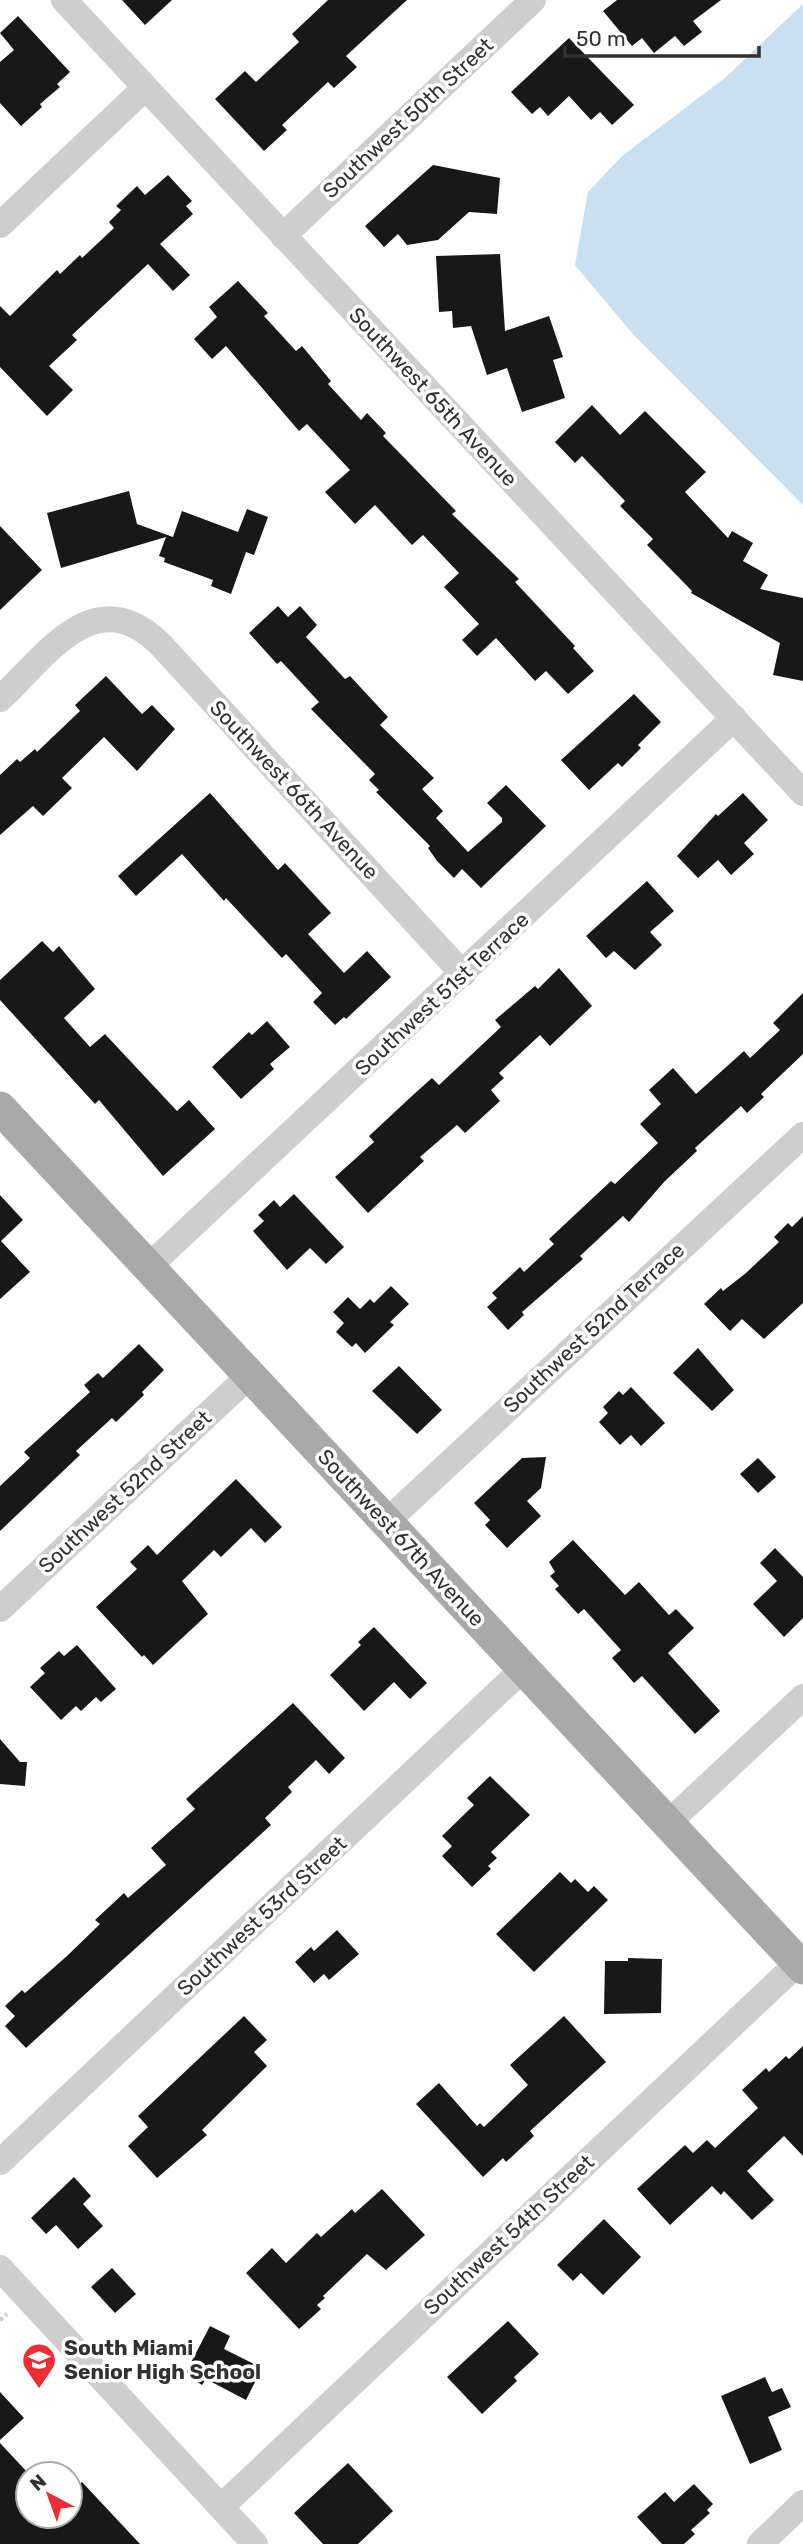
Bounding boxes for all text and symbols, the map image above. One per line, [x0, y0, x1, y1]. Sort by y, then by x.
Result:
scale bar [565, 14, 759, 58]
text: 50 m [576, 26, 626, 51]
street label: Southwest 50th Street [317, 32, 498, 203]
street label: Southwest 65th Avenue [344, 302, 523, 491]
street label: Southwest 66th Avenue [205, 695, 384, 884]
street label: Southwest 51st Terrace [350, 907, 534, 1081]
street label: Southwest 52nd Terrace [498, 1237, 689, 1418]
street label: Southwest 52nd Street [33, 1405, 216, 1578]
street label: Southwest 67th Avenue [313, 1444, 490, 1631]
street label: Southwest 53rd Street [172, 1831, 351, 2001]
street label: Southwest 54th Street [418, 2149, 599, 2320]
place label: South Miami Senior High School [64, 2335, 261, 2384]
school or university icon: South Miami Senior High School [20, 2341, 58, 2390]
north arrow [14, 2460, 84, 2530]
text: N [25, 2469, 51, 2496]

